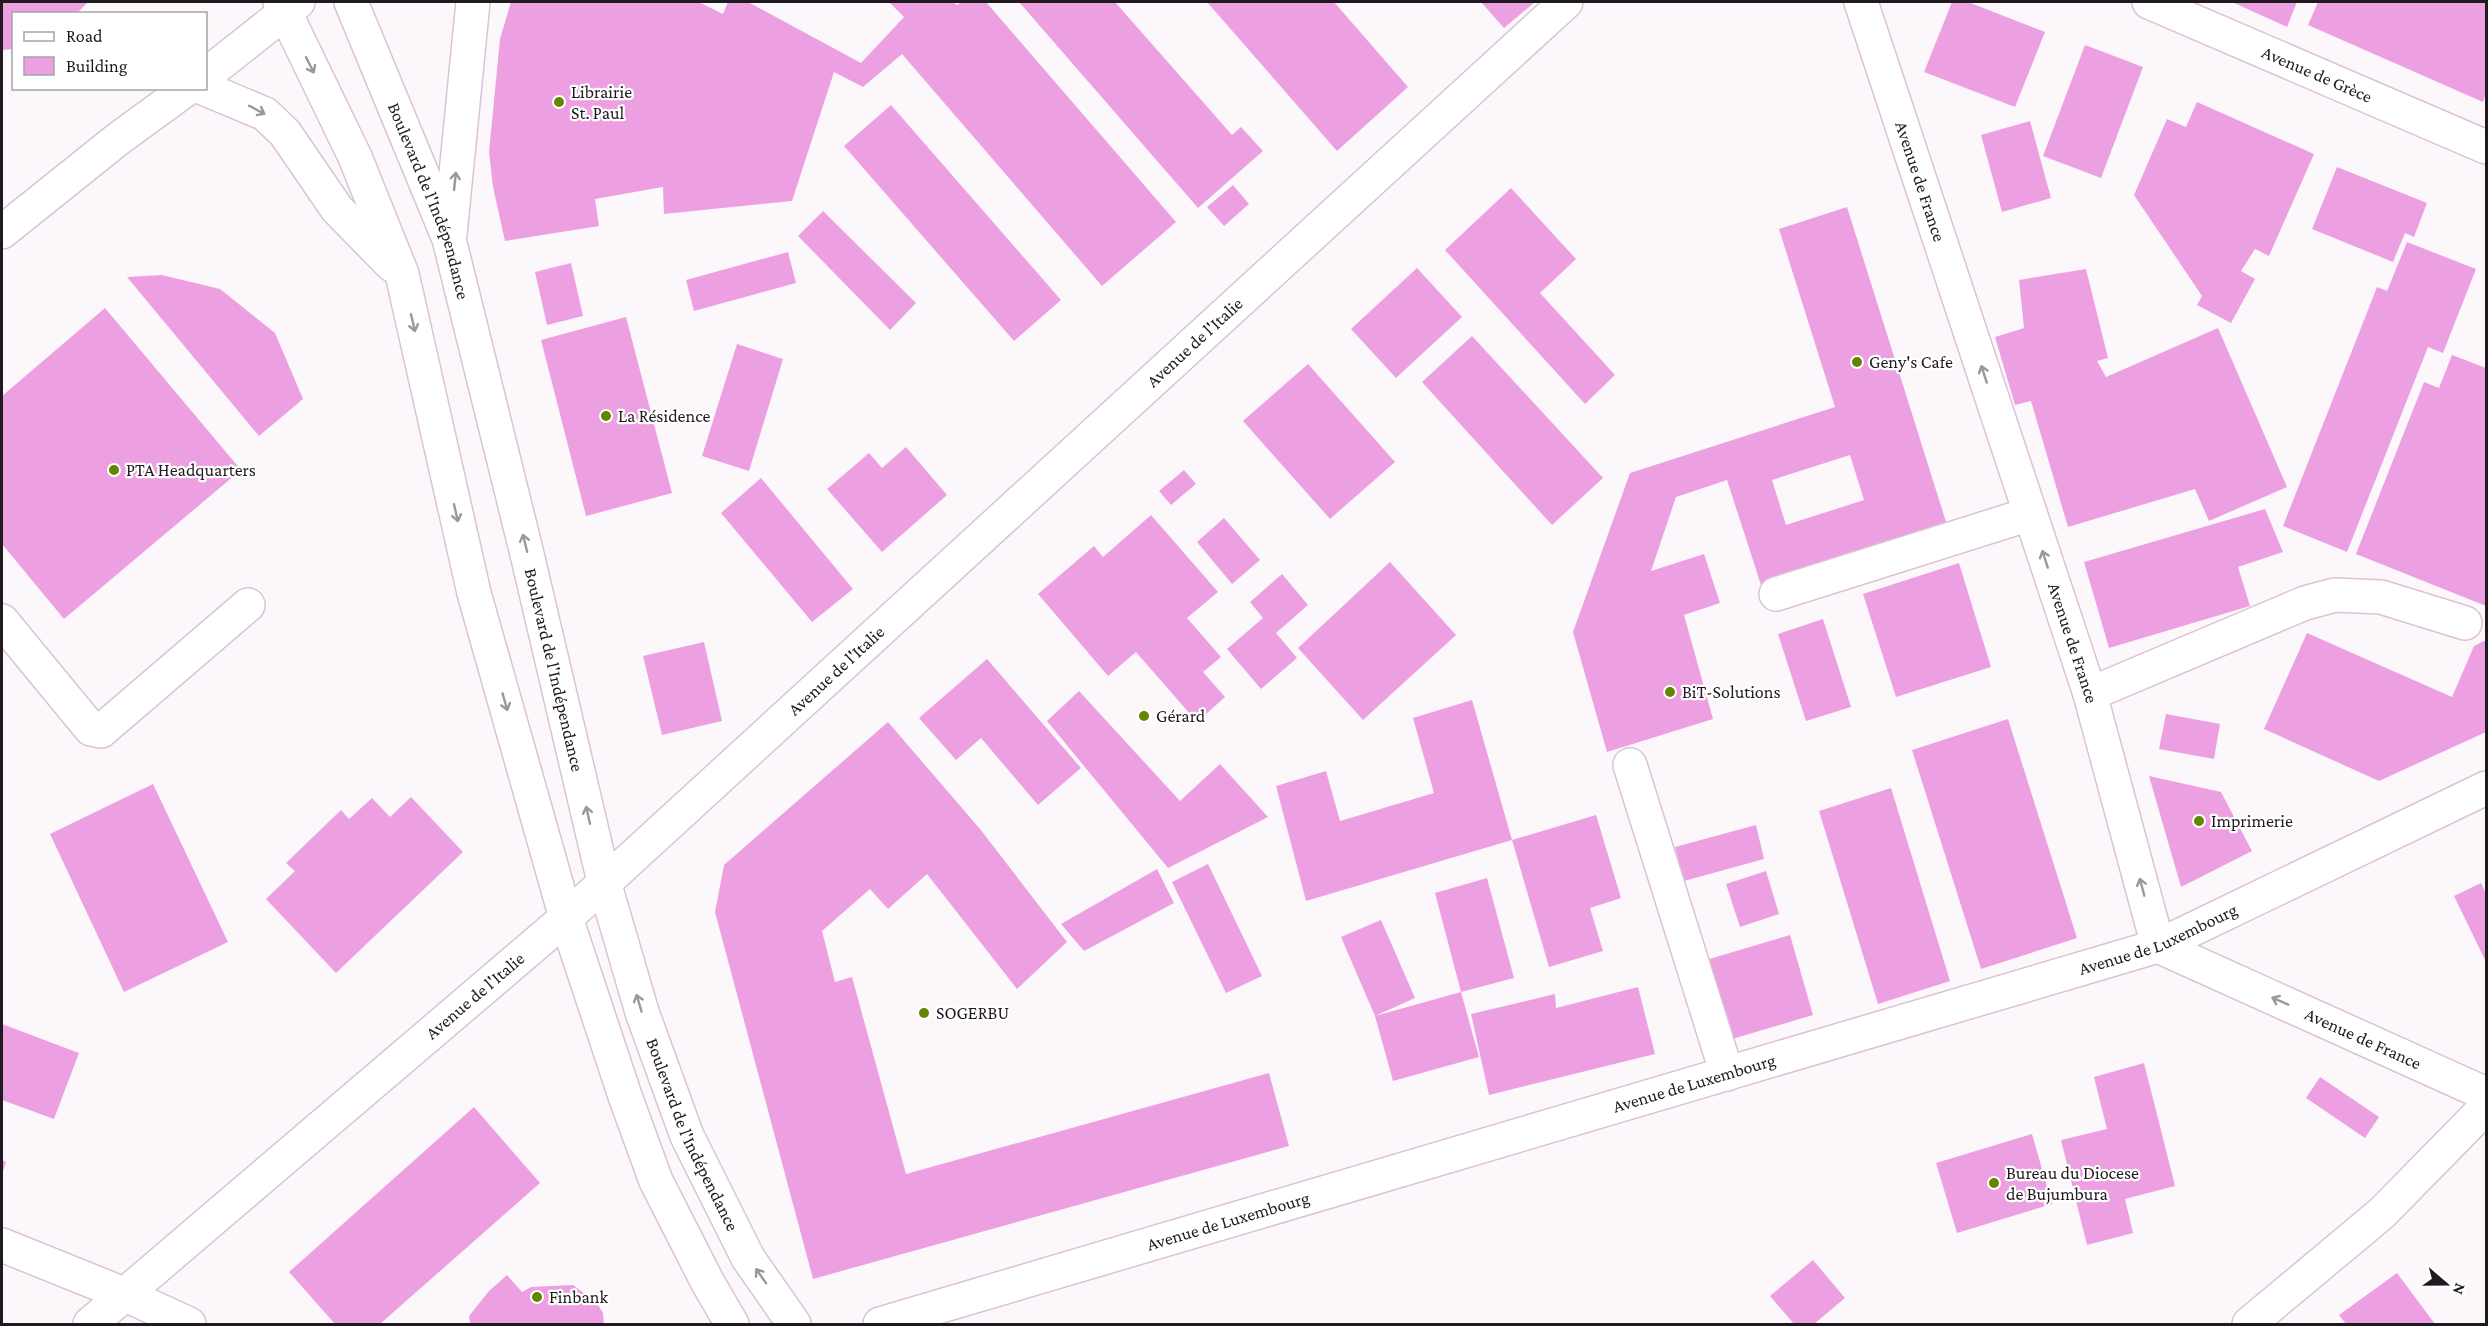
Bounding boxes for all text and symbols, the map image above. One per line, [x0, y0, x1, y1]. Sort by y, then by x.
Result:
legend [12, 12, 207, 90]
text: Road [66, 26, 103, 46]
street label: Avenue de Grèce [2259, 42, 2375, 107]
one-way arrow [305, 55, 316, 73]
text: Building [66, 56, 128, 76]
place label: Librairie St. Paul [571, 82, 632, 123]
marker: Librairie St. Paul [552, 95, 566, 109]
street label: Boulevard de l'Indépendance [384, 100, 474, 301]
one-way arrow [248, 104, 265, 116]
street label: Avenue de France [1891, 119, 1950, 244]
one-way arrow [450, 171, 461, 191]
street label: Avenue de l'Italie [1142, 293, 1247, 391]
one-way arrow [407, 313, 419, 332]
place label: Geny's Cafe [1869, 352, 1953, 372]
marker: Geny's Cafe [1850, 355, 1864, 369]
one-way arrow [1978, 365, 1989, 384]
place label: La Résidence [618, 406, 711, 426]
marker: La Résidence [599, 409, 613, 423]
place label: PTA Headquarters [126, 460, 256, 480]
marker: PTA Headquarters [107, 463, 121, 477]
one-way arrow [450, 504, 462, 523]
one-way arrow [518, 534, 530, 553]
one-way arrow [2039, 550, 2050, 569]
street label: Boulevard de l'Indépendance [521, 566, 588, 774]
street label: Avenue de France [2044, 580, 2102, 705]
street label: Avenue de l'Italie [784, 622, 888, 719]
place label: BiT-Solutions [1682, 682, 1781, 702]
marker: BiT-Solutions [1663, 685, 1677, 699]
one-way arrow [500, 692, 511, 711]
place label: Gérard [1156, 706, 1206, 726]
marker: Gérard [1137, 709, 1151, 723]
one-way arrow [582, 806, 593, 825]
place label: Imprimerie [2211, 811, 2293, 831]
marker: Imprimerie [2192, 814, 2206, 828]
one-way arrow [2136, 878, 2147, 897]
street label: Avenue de Luxembourg [2076, 899, 2241, 979]
street label: Avenue de l'Italie [422, 948, 528, 1043]
one-way arrow [633, 994, 644, 1013]
one-way arrow [2271, 995, 2290, 1006]
place label: SOGERBU [936, 1003, 1009, 1023]
street label: Avenue de France [2302, 1004, 2424, 1073]
marker: SOGERBU [917, 1006, 931, 1020]
street label: Boulevard de l'Indépendance [642, 1035, 743, 1234]
street label: Avenue de Luxembourg [1610, 1050, 1778, 1117]
place label: Bureau du Diocese de Bujumbura [2006, 1163, 2139, 1205]
marker: Bureau du Diocese de Bujumbura [1987, 1176, 2001, 1190]
street label: Avenue de Luxembourg [1144, 1187, 1312, 1255]
north arrow [2416, 1254, 2476, 1314]
one-way arrow [755, 1269, 767, 1285]
text: N [2450, 1281, 2469, 1297]
place label: Finbank [549, 1287, 608, 1307]
marker: Finbank [530, 1290, 544, 1304]

